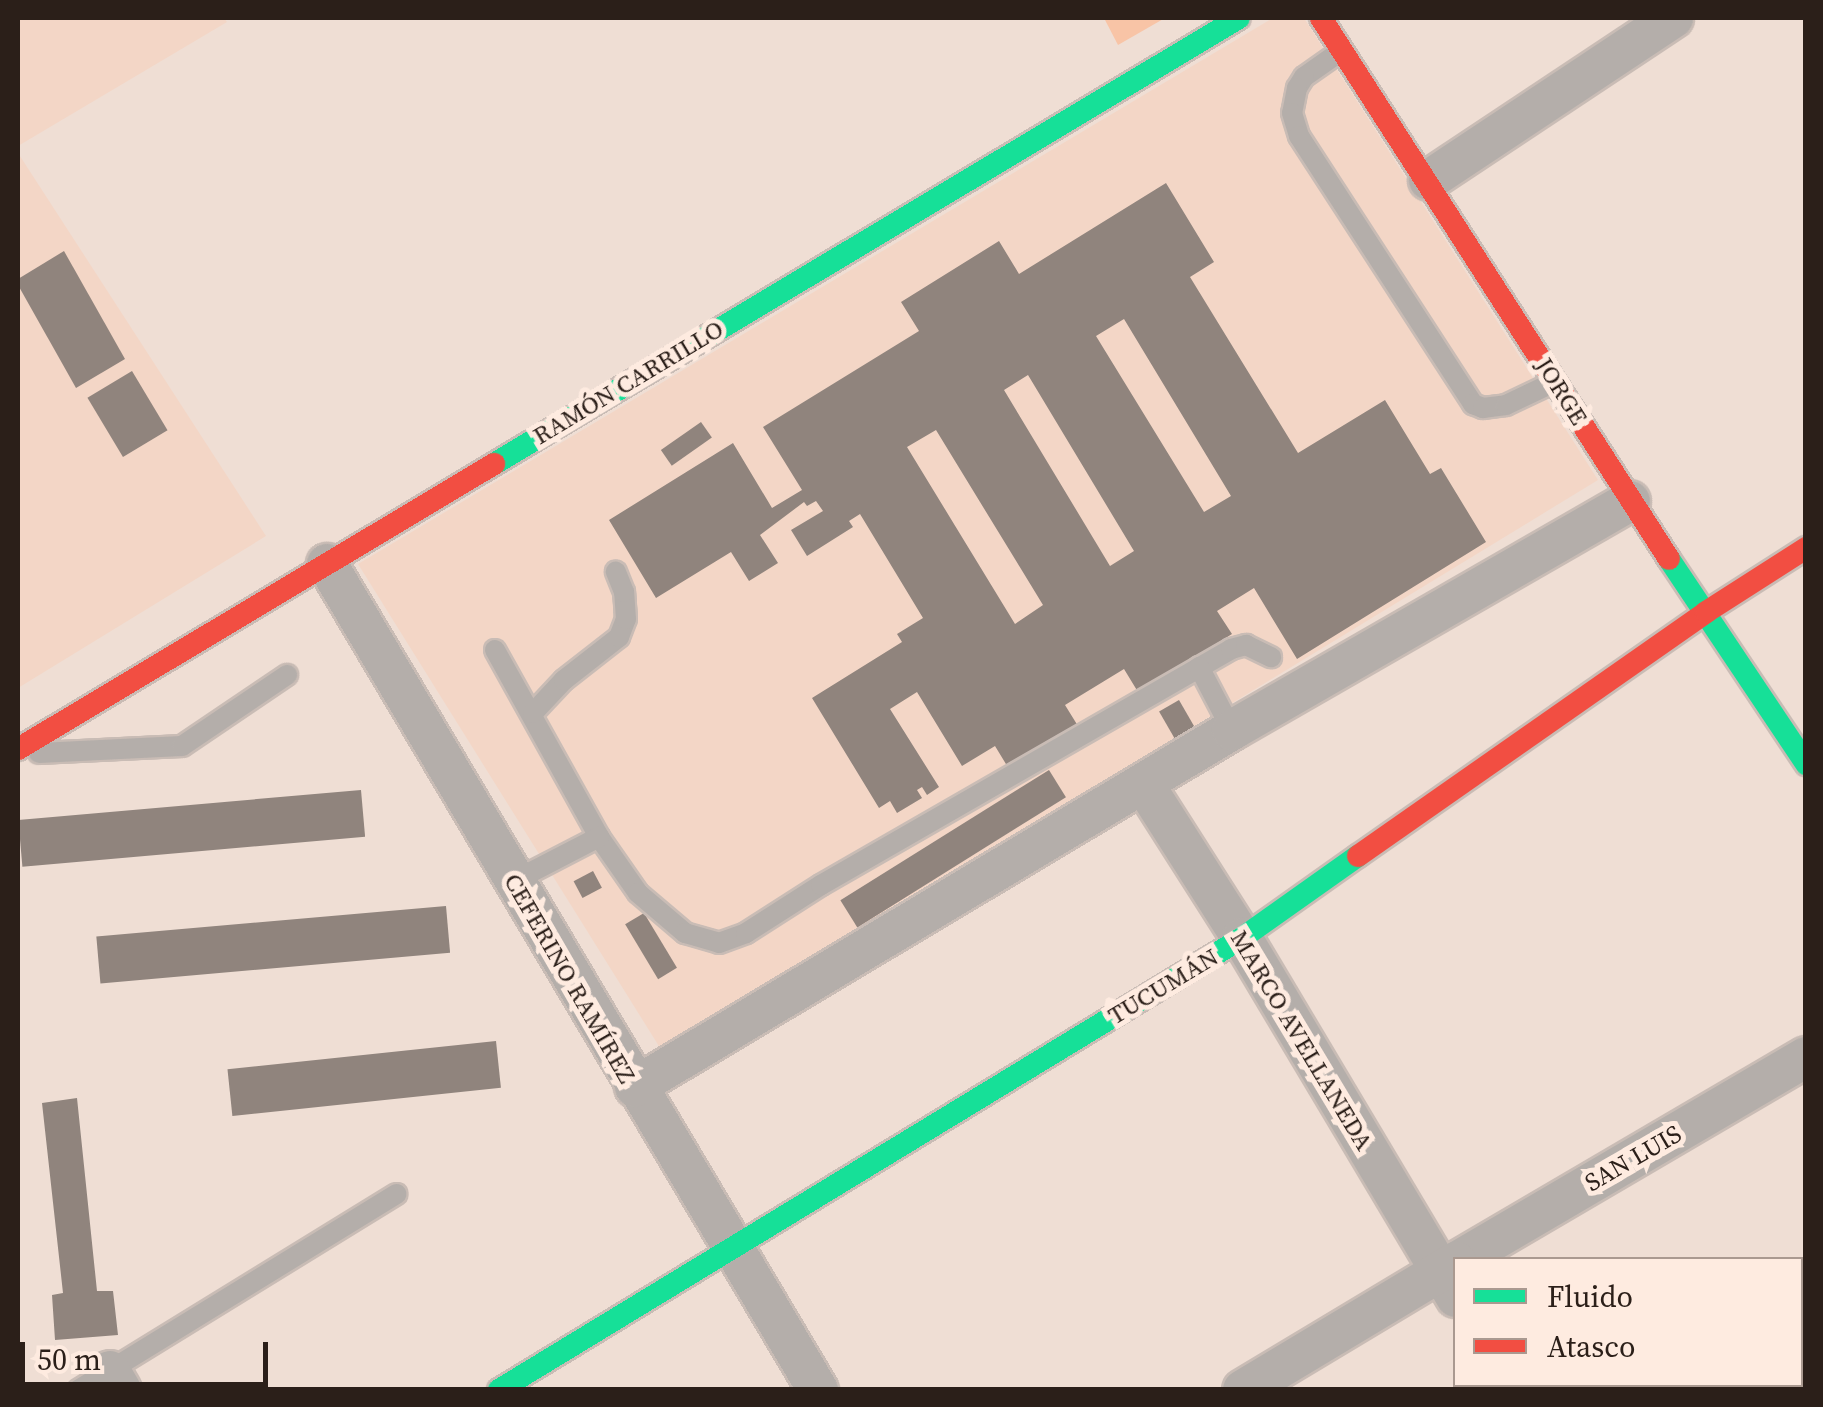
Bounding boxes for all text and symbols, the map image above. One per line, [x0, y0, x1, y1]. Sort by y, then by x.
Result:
street label: RAMÓN CARRILLO [527, 313, 729, 451]
street label: JORGE [1530, 352, 1594, 430]
street label: CEFERINO RAMÍREZ [498, 868, 642, 1088]
street label: MARCO AVELLANEDA [1224, 925, 1380, 1155]
street label: TUCUMÁN [1103, 941, 1223, 1031]
street label: SAN LUIS [1579, 1118, 1687, 1198]
legend [1453, 1257, 1803, 1387]
text: Fluido [1547, 1276, 1633, 1317]
scale bar [25, 1322, 272, 1384]
text: Atasco [1547, 1326, 1635, 1367]
text: 50 m [37, 1339, 101, 1380]

